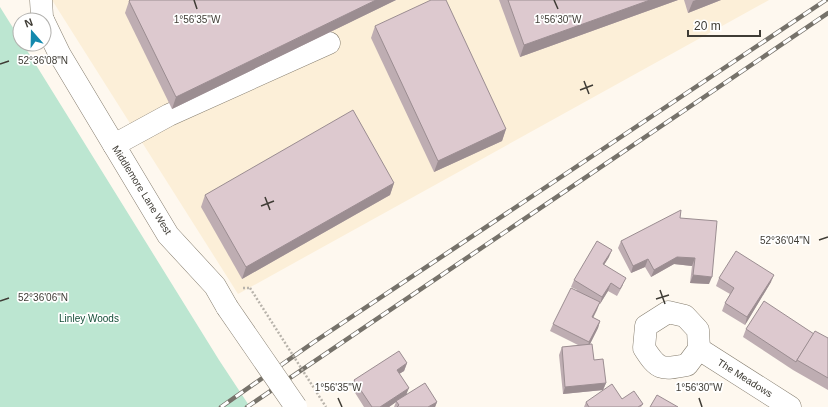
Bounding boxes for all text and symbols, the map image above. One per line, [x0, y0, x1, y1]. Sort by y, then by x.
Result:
north arrow [12, 12, 52, 52]
scale bar [688, 12, 760, 38]
text: 1°56'35"W [174, 14, 221, 25]
text: 1°56'30"W [535, 14, 582, 25]
text: N [23, 16, 34, 30]
text: 20 m [694, 19, 721, 33]
text: 52°36'08"N [18, 55, 68, 66]
street label: Middlemore Lane West [110, 144, 174, 237]
text: 52°36'04"N [760, 235, 810, 246]
text: 52°36'06"N [18, 292, 68, 303]
park label: Linley Woods [59, 313, 119, 324]
street label: The Meadows [715, 357, 775, 399]
text: 1°56'35"W [315, 382, 362, 393]
text: 1°56'30"W [676, 382, 723, 393]

